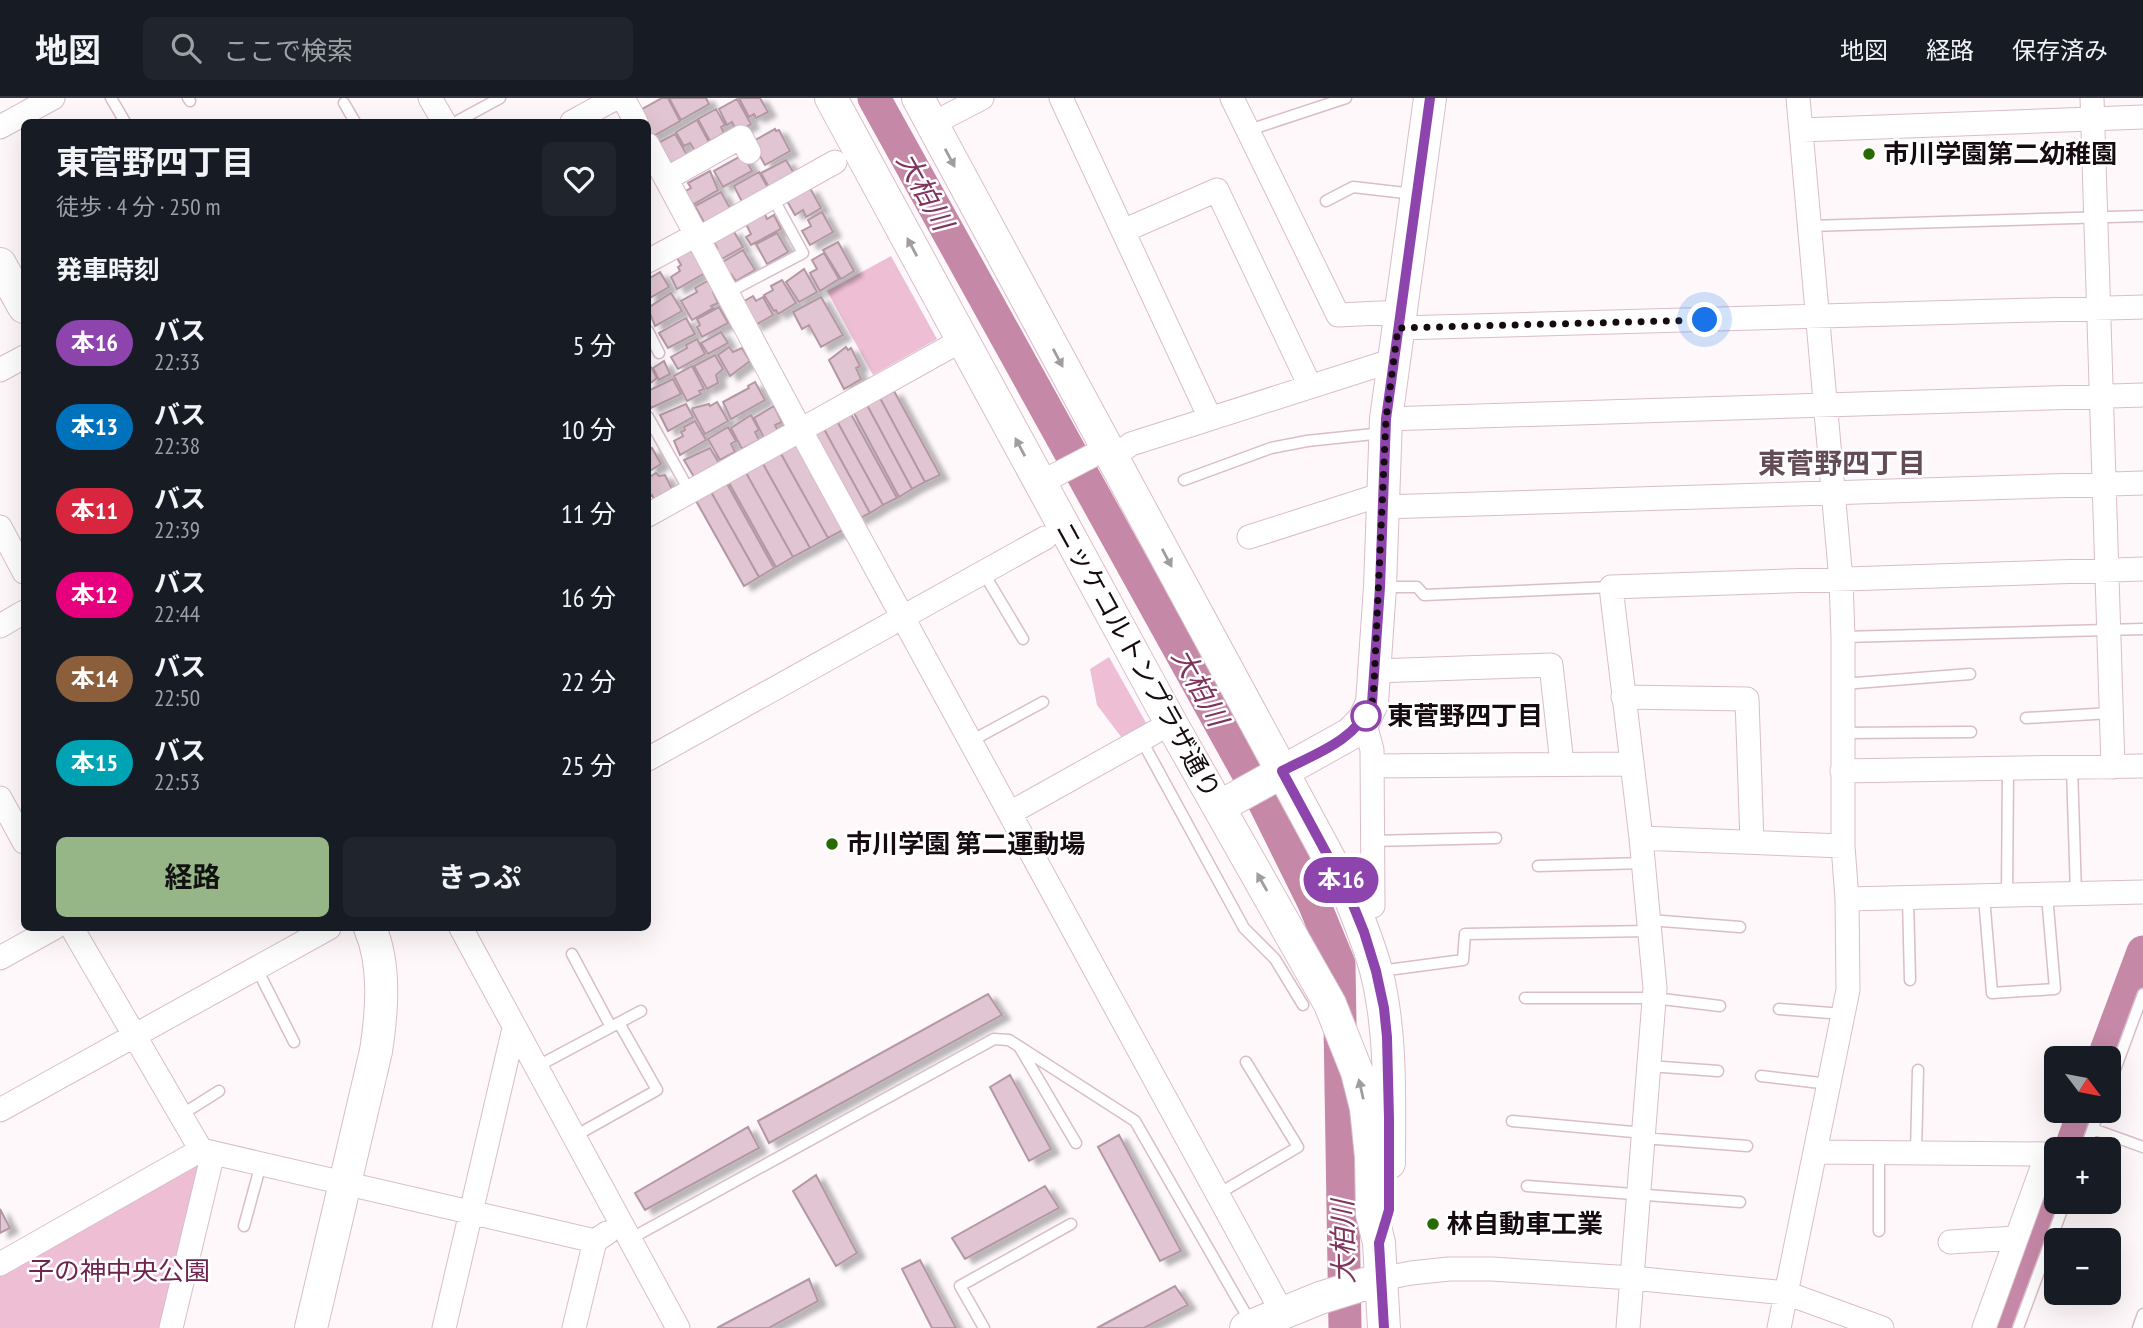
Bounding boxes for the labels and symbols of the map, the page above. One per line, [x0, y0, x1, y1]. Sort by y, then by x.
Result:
place label: 市川学園第二幼稚園 [1883, 137, 2117, 170]
water label: 大柏川 [889, 145, 963, 239]
marker: 市川学園第二幼稚園 [1861, 146, 1877, 162]
one-way arrow [945, 148, 956, 168]
one-way arrow [906, 237, 918, 257]
your location [1687, 302, 1722, 337]
one-way arrow [1053, 348, 1064, 368]
one-way arrow [1014, 437, 1026, 457]
district label: 東菅野四丁目 [1758, 444, 1926, 481]
street label: ニッケコルトンプラザ通り [1049, 516, 1228, 804]
one-way arrow [1161, 548, 1173, 568]
water label: 大柏川 [1164, 641, 1238, 735]
place label: 東菅野四丁目 [1387, 699, 1543, 732]
marker: 東菅野四丁目 [1351, 701, 1381, 731]
place label: 市川学園 第二運動場 [846, 827, 1085, 860]
marker: 市川学園 第二運動場 [824, 836, 840, 852]
line badge: 本16 [1301, 857, 1381, 903]
one-way arrow [1256, 872, 1268, 891]
north arrow [2044, 1046, 2121, 1124]
one-way arrow [1356, 1078, 1367, 1100]
water label: 大柏川 [1323, 1197, 1362, 1284]
place label: 林自動車工業 [1447, 1207, 1603, 1240]
marker: 林自動車工業 [1425, 1216, 1441, 1232]
park label: 子の神中央公園 [28, 1254, 210, 1287]

